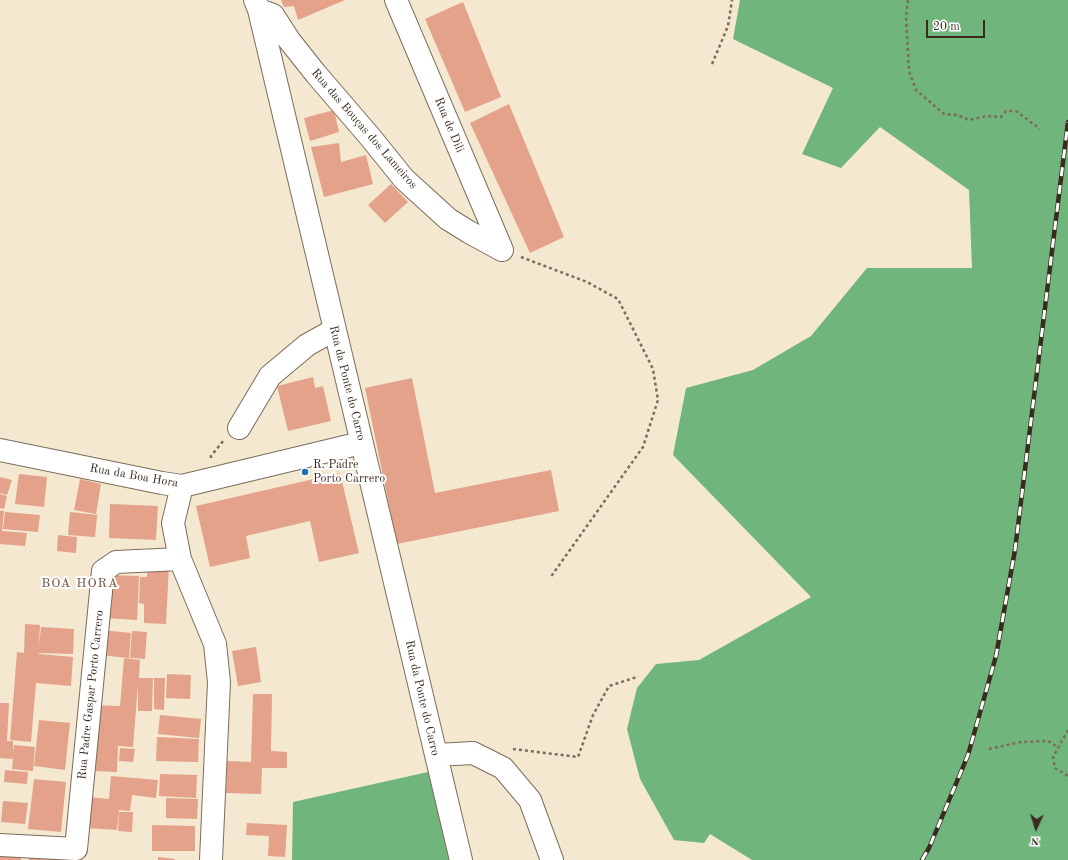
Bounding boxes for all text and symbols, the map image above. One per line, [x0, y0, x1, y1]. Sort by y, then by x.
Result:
scale bar [928, 12, 987, 38]
text: 20 m [933, 21, 960, 33]
street label: Rua das Bouças dos Lameiros [308, 66, 420, 192]
street label: Rua de Dili [431, 95, 467, 155]
street label: Rua da Ponte do Carro [326, 324, 368, 442]
place label: R. Padre Porto Carrero [313, 458, 385, 486]
street label: Rua da Boa Hora [89, 461, 179, 491]
marker: R. Padre Porto Carrero [300, 467, 310, 477]
district label: BOA HORA [41, 576, 119, 592]
street label: Rua Padre Gaspar Porto Carrero [75, 610, 107, 780]
street label: Rua da Ponte do Carro [402, 639, 442, 757]
north arrow [1016, 808, 1056, 848]
text: N [1031, 835, 1040, 846]

